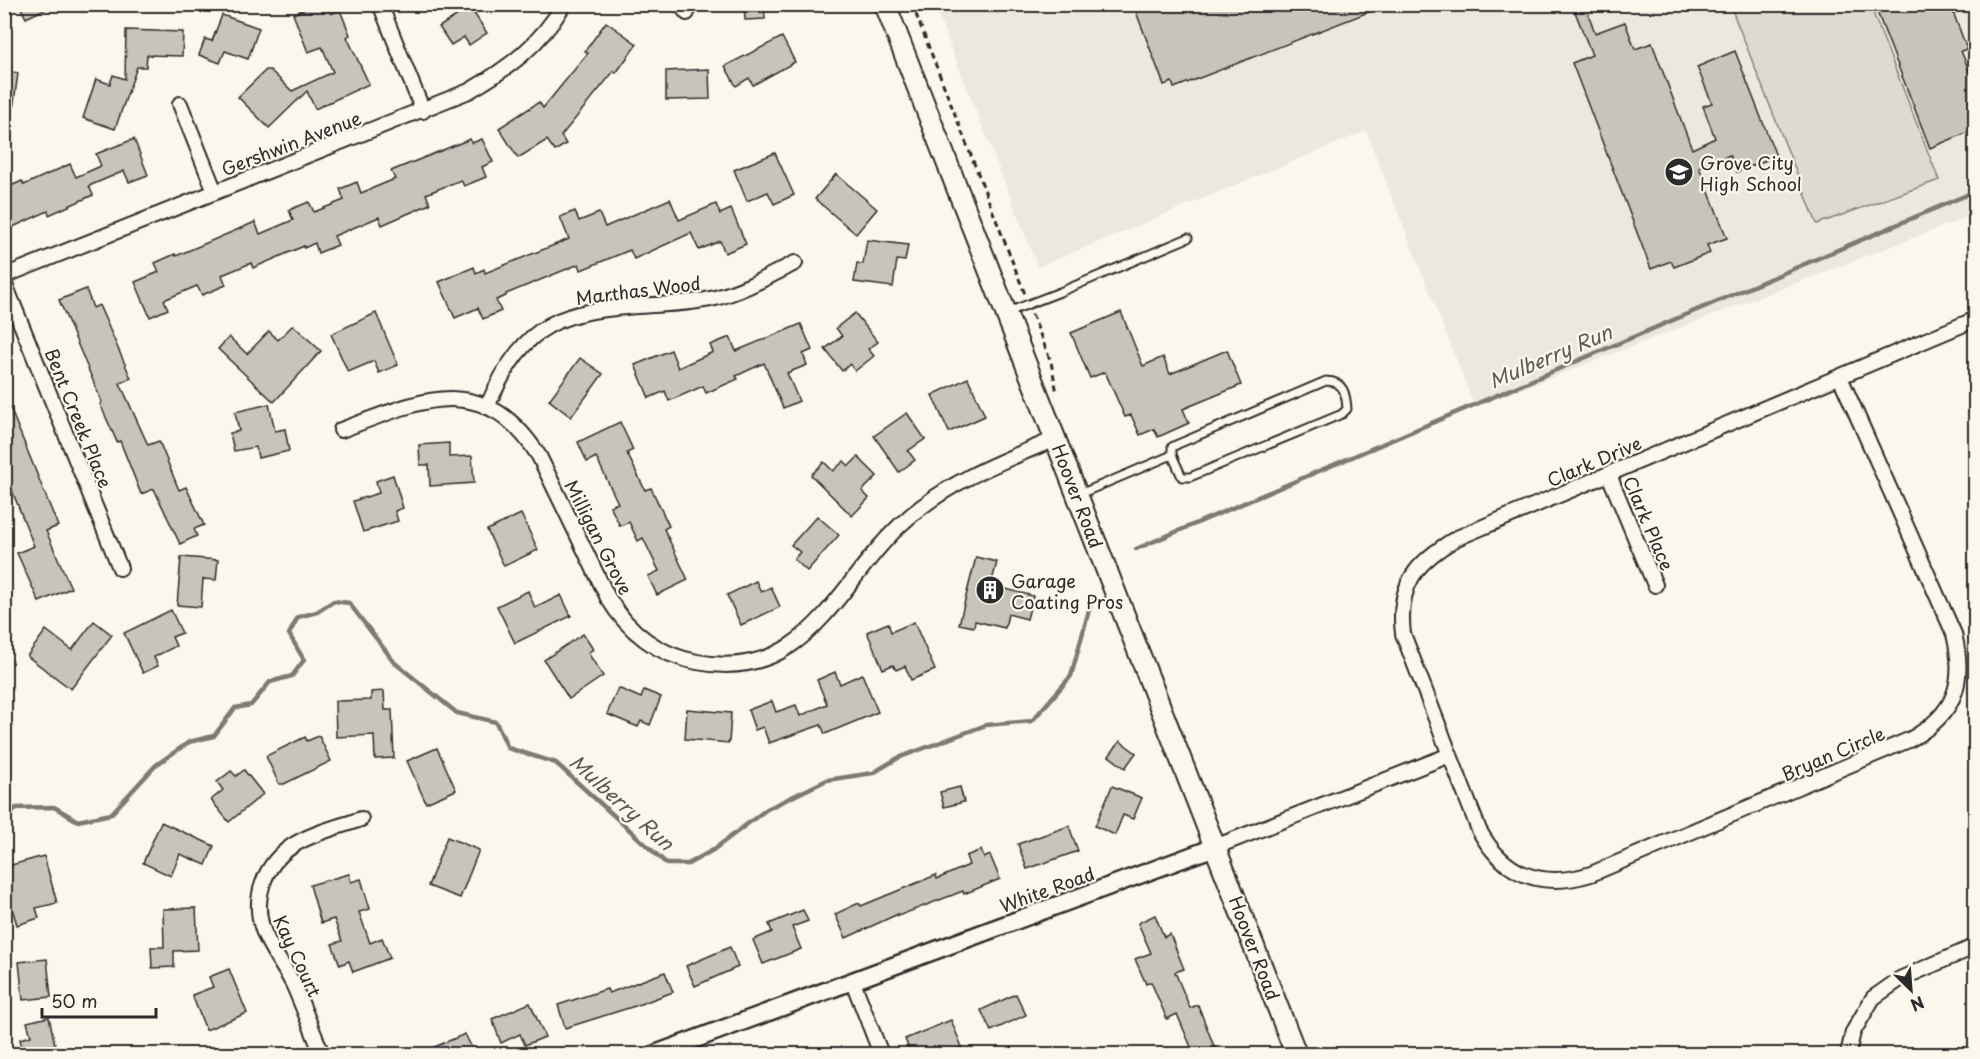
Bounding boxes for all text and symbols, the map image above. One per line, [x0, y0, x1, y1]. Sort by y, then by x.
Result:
street label: Gershwin Avenue [217, 104, 365, 182]
place label: Grove City High School [1700, 149, 1802, 197]
school or university icon: Grove City High School [1663, 156, 1695, 188]
street label: Marthas Wood [574, 269, 702, 311]
water label: Mulberry Run [1484, 316, 1617, 395]
street label: Bent Creek Place [39, 344, 119, 492]
street label: Clark Drive [1543, 429, 1645, 493]
street label: Hoover Road [1046, 440, 1110, 552]
street label: Clark Place [1617, 472, 1681, 574]
street label: Milligan Grove [558, 475, 640, 599]
place label: Garage Coating Pros [1011, 567, 1123, 615]
building icon: Garage Coating Pros [974, 574, 1006, 606]
street label: Bryan Circle [1777, 719, 1889, 787]
water label: Mulberry Run [563, 747, 681, 858]
street label: White Road [996, 859, 1098, 919]
street label: Hoover Road [1223, 892, 1287, 1004]
street label: Kay Court [267, 911, 329, 1001]
north arrow [1881, 960, 1941, 1020]
scale bar [42, 981, 156, 1019]
text: 50 m [51, 987, 98, 1014]
text: N [1907, 991, 1929, 1018]

